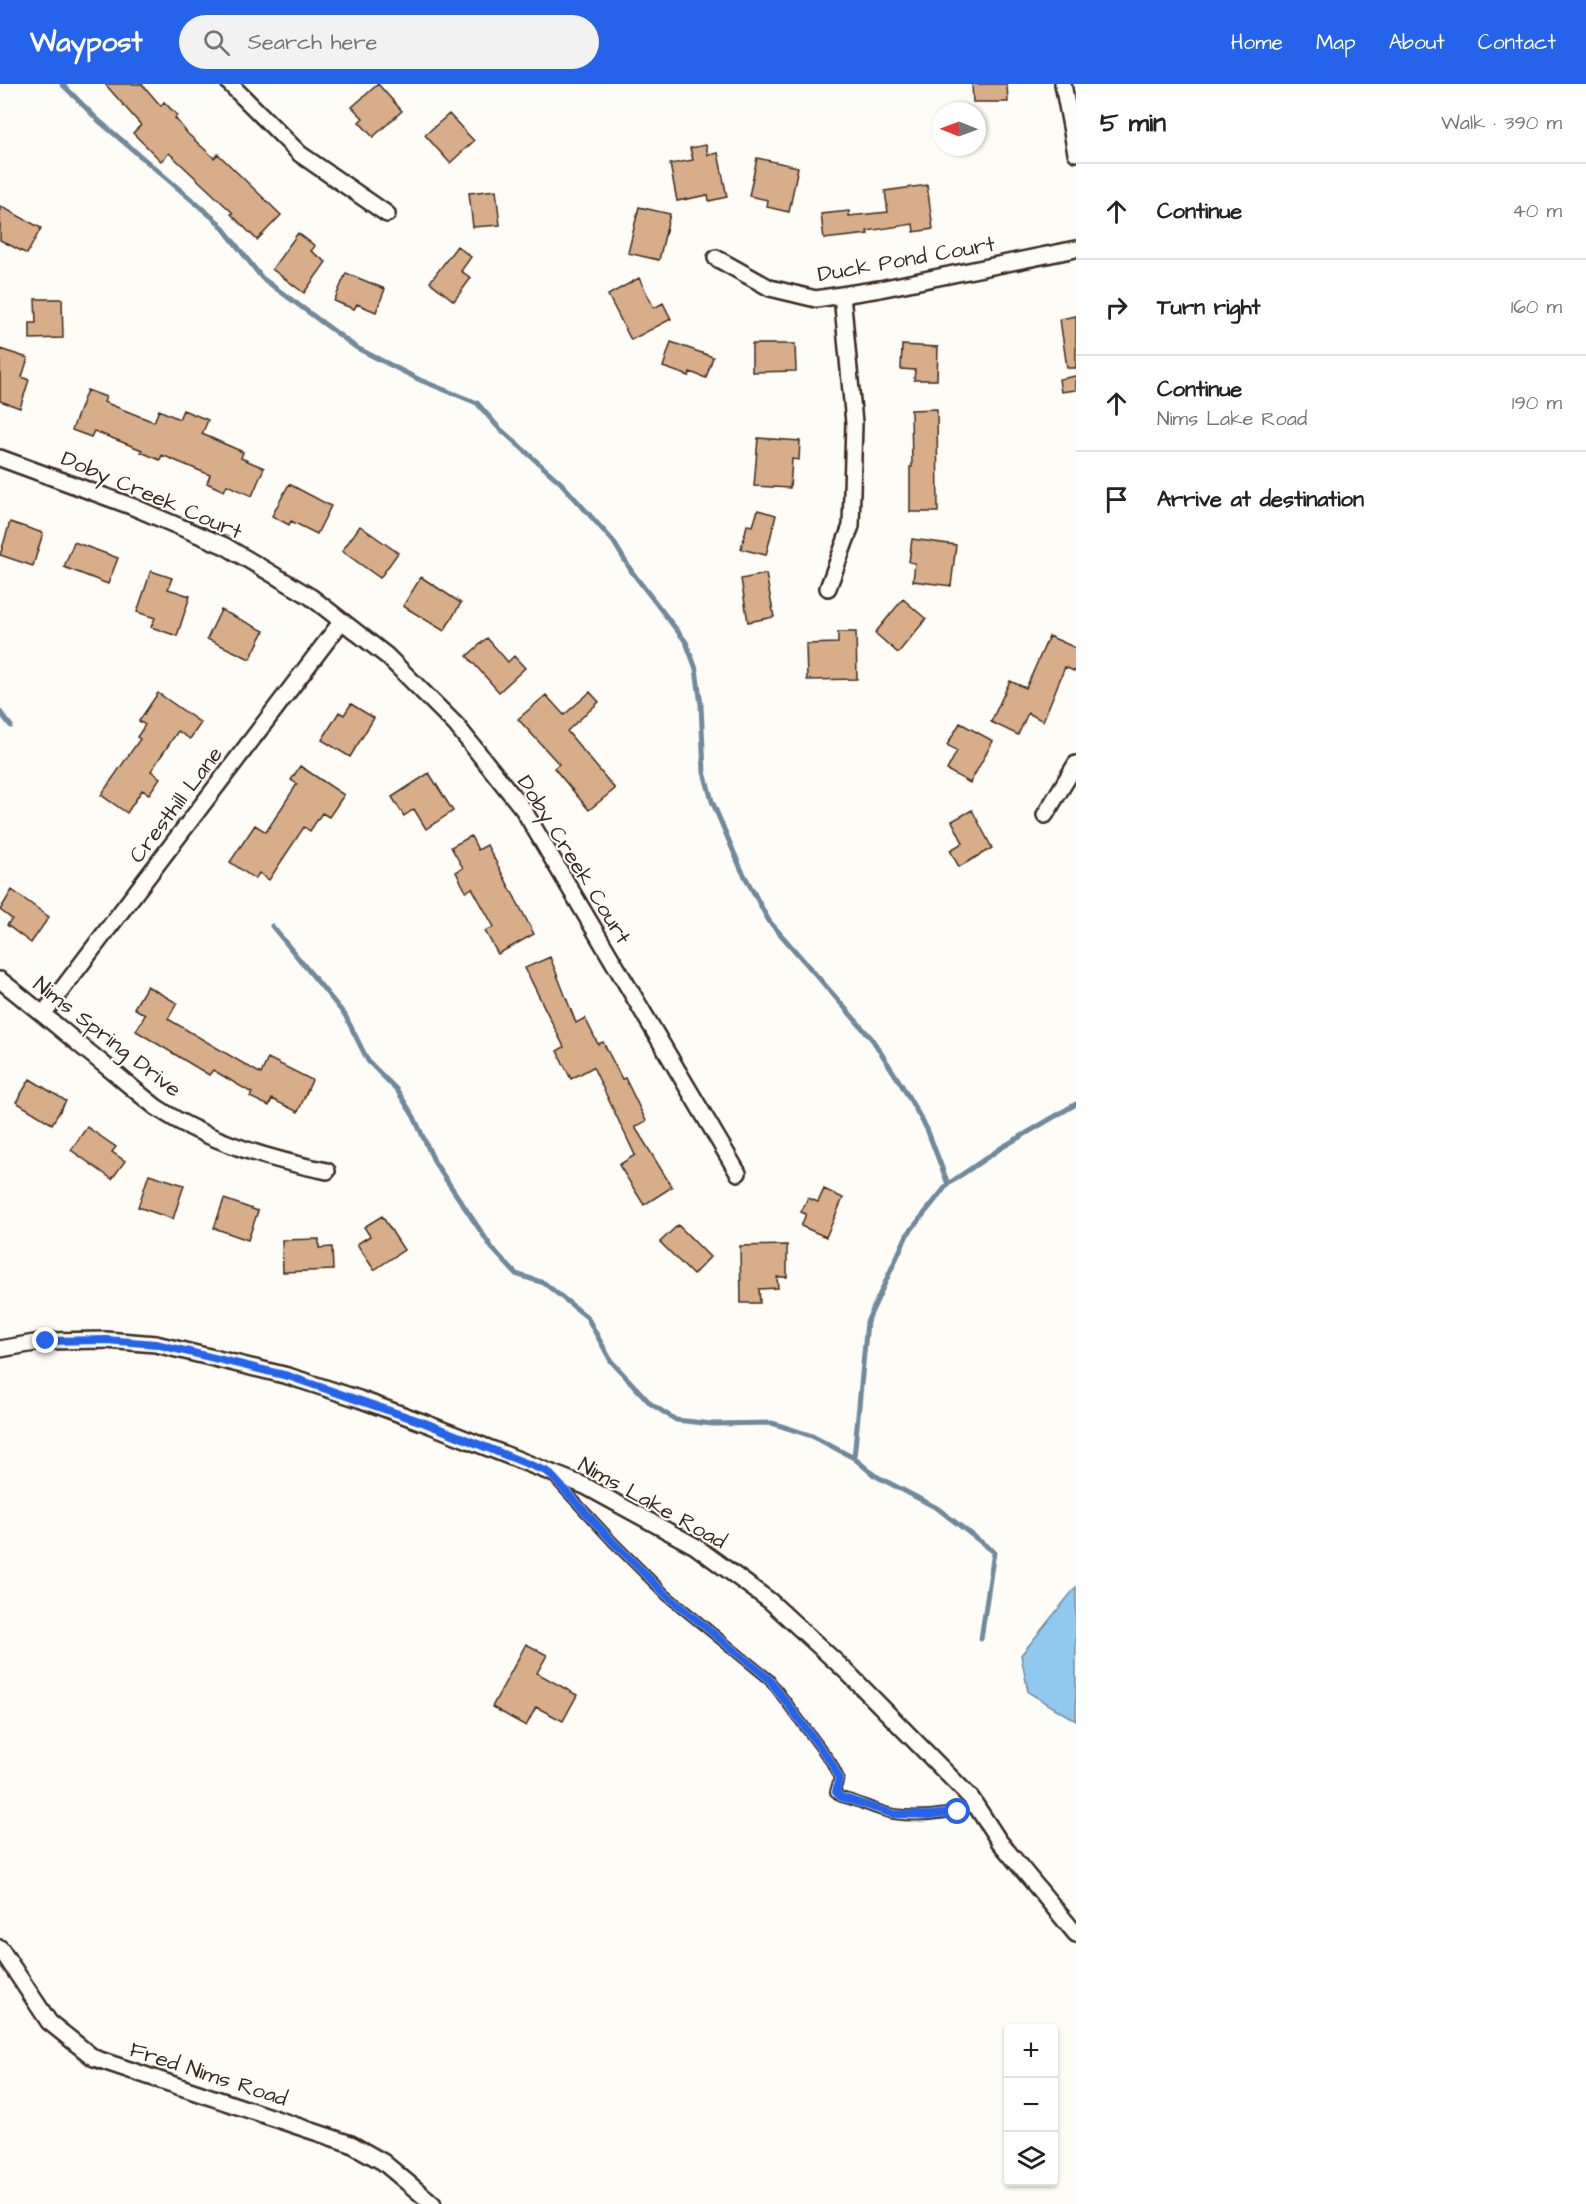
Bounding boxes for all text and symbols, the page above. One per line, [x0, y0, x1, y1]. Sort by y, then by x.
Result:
search box [179, 15, 599, 69]
text: Waypost [30, 23, 143, 62]
icon: search [200, 26, 233, 59]
text: Search here [248, 27, 378, 58]
text: Home [1231, 28, 1283, 57]
text: Map [1316, 28, 1356, 57]
text: About [1389, 28, 1445, 57]
text: Contact [1478, 28, 1556, 57]
north arrow [932, 102, 986, 156]
text: 5 min [1100, 105, 1166, 141]
text: Walk · 390 m [1441, 109, 1562, 137]
icon: ahead [1100, 195, 1133, 228]
text: Continue [1157, 196, 1242, 227]
text: 40 m [1512, 197, 1562, 225]
street label: Duck Pond Court [815, 229, 997, 290]
icon: right [1100, 291, 1133, 324]
text: Turn right [1157, 292, 1260, 323]
text: 160 m [1511, 293, 1562, 321]
text: Continue [1157, 374, 1242, 405]
icon: ahead [1100, 387, 1133, 420]
text: 190 m [1512, 389, 1562, 417]
text: Nims Lake Road [1157, 405, 1307, 433]
street label: Doby Creek Court [56, 443, 247, 548]
icon: arrive [1100, 483, 1133, 516]
text: Arrive at destination [1157, 484, 1364, 515]
street label: Cresthill Lane [122, 740, 230, 870]
street label: Doby Creek Court [508, 769, 638, 951]
street label: Nims Spring Drive [26, 970, 188, 1106]
route end [32, 1327, 58, 1353]
street label: Nims Lake Road [572, 1450, 732, 1557]
route start [944, 1798, 970, 1824]
map controls [1004, 2024, 1058, 2186]
button: + [1004, 2024, 1058, 2078]
street label: Fred Nims Road [126, 2034, 291, 2115]
button: − [1004, 2078, 1058, 2132]
button: layers [1004, 2132, 1058, 2186]

